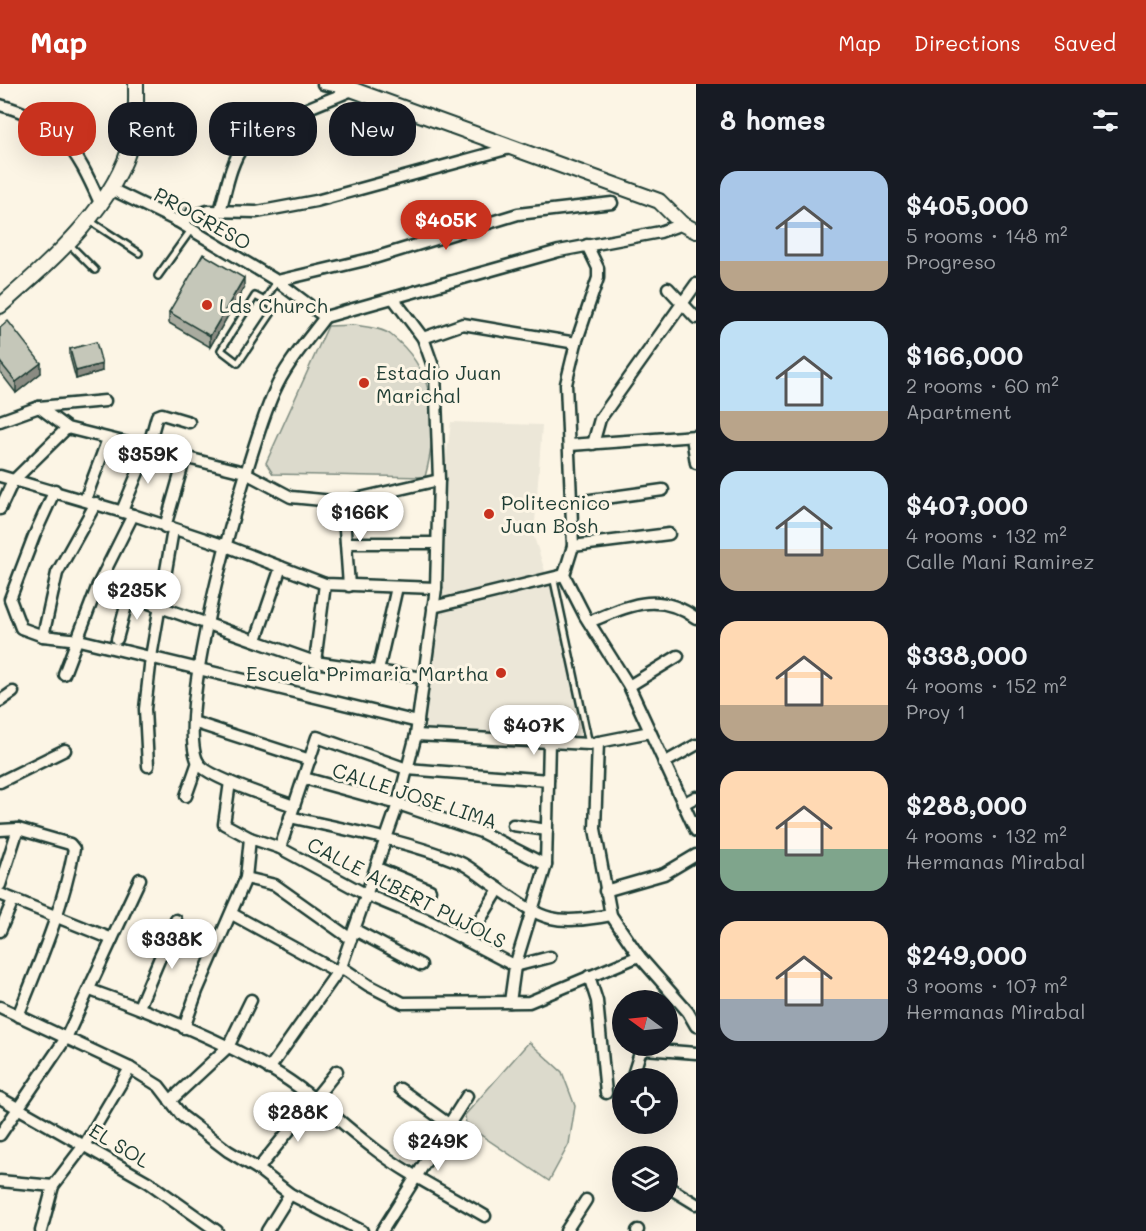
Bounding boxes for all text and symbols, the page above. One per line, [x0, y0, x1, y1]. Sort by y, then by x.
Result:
text: Map [30, 24, 87, 60]
text: Map [838, 29, 881, 56]
text: Directions [914, 29, 1021, 56]
text: Saved [1054, 29, 1116, 56]
chip: Buy [18, 102, 96, 156]
chip: Rent [108, 102, 197, 156]
chip: Filters [209, 102, 317, 156]
chip: New [329, 102, 416, 156]
text: 8 homes [720, 103, 826, 137]
icon: filters [1089, 104, 1122, 137]
street label: PROGRESO [150, 181, 256, 255]
text: $405,000 [906, 188, 1029, 222]
icon: home [768, 195, 840, 267]
pin: $405K [404, 200, 488, 251]
text: $405K [415, 206, 477, 232]
text: 5 rooms · 148 m² [906, 222, 1068, 248]
text: Progreso [906, 248, 996, 274]
place label: Lds Church [219, 292, 328, 318]
marker: Lds Church [200, 298, 214, 312]
text: $166,000 [906, 338, 1023, 372]
icon: home [768, 345, 840, 417]
place label: Estadio Juan Marichal [376, 359, 501, 408]
text: 2 rooms · 60 m² [906, 372, 1059, 398]
marker: Estadio Juan Marichal [357, 376, 371, 390]
text: Apartment [906, 398, 1012, 424]
pin: $359K [106, 434, 190, 485]
text: $359K [117, 440, 179, 466]
text: $407,000 [906, 488, 1028, 522]
place label: Politecnico Juan Bosh [501, 489, 610, 538]
pin: $166K [318, 492, 402, 543]
icon: home [768, 495, 840, 567]
text: $166K [331, 498, 389, 524]
marker: Politecnico Juan Bosh [482, 507, 496, 521]
text: 4 rooms · 132 m² [906, 522, 1067, 548]
text: Calle Mani Ramirez [906, 548, 1094, 574]
pin: $235K [95, 570, 179, 621]
text: $235K [107, 576, 167, 602]
text: $338,000 [906, 638, 1028, 672]
icon: home [768, 645, 840, 717]
place label: Escuela Primaria Martha [246, 660, 489, 686]
marker: Escuela Primaria Martha [494, 666, 508, 680]
text: 4 rooms · 152 m² [906, 672, 1067, 698]
text: Proy 1 [906, 698, 966, 724]
pin: $407K [492, 705, 576, 756]
text: $407K [503, 711, 565, 737]
street label: CALLE JOSE LIMA [329, 756, 501, 834]
text: $288,000 [906, 788, 1027, 822]
icon: home [768, 795, 840, 867]
text: 4 rooms · 132 m² [906, 822, 1067, 848]
street label: CALLE ALBERT PUJOLS [303, 831, 511, 953]
text: Hermanas Mirabal [906, 848, 1086, 874]
pin: $338K [130, 919, 214, 970]
text: $338K [141, 925, 203, 951]
text: $249,000 [906, 938, 1027, 972]
icon: home [768, 945, 840, 1017]
text: 3 rooms · 107 m² [906, 972, 1067, 998]
north arrow [612, 990, 678, 1056]
map controls [612, 990, 678, 1212]
text: Hermanas Mirabal [906, 998, 1086, 1024]
button: locate [612, 1068, 678, 1134]
pin: $288K [256, 1092, 340, 1143]
text: $288K [267, 1098, 329, 1124]
street label: EL SOL [85, 1117, 155, 1173]
pin: $249K [396, 1121, 480, 1172]
text: $249K [407, 1127, 469, 1153]
button: layers [612, 1146, 678, 1212]

